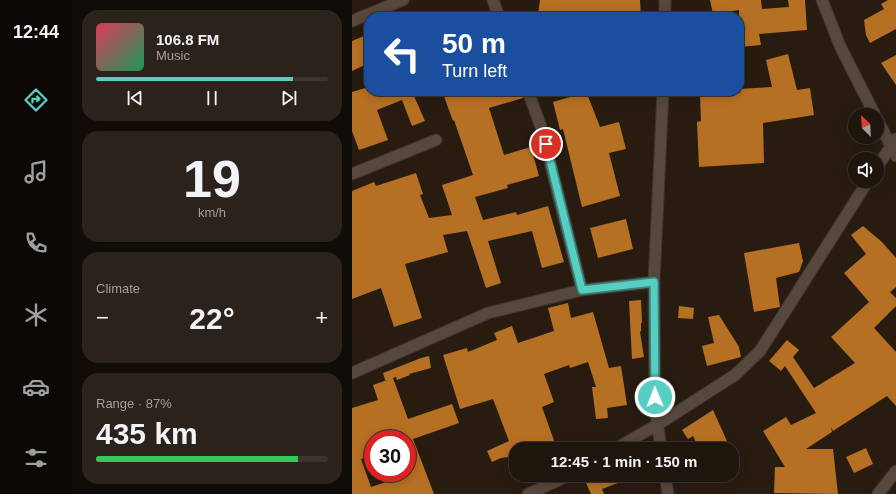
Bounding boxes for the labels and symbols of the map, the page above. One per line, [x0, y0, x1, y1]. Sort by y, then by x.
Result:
north arrow [848, 108, 884, 144]
pin [529, 127, 563, 161]
position arrow [634, 376, 676, 418]
speed limit sign: 30 [364, 430, 416, 482]

